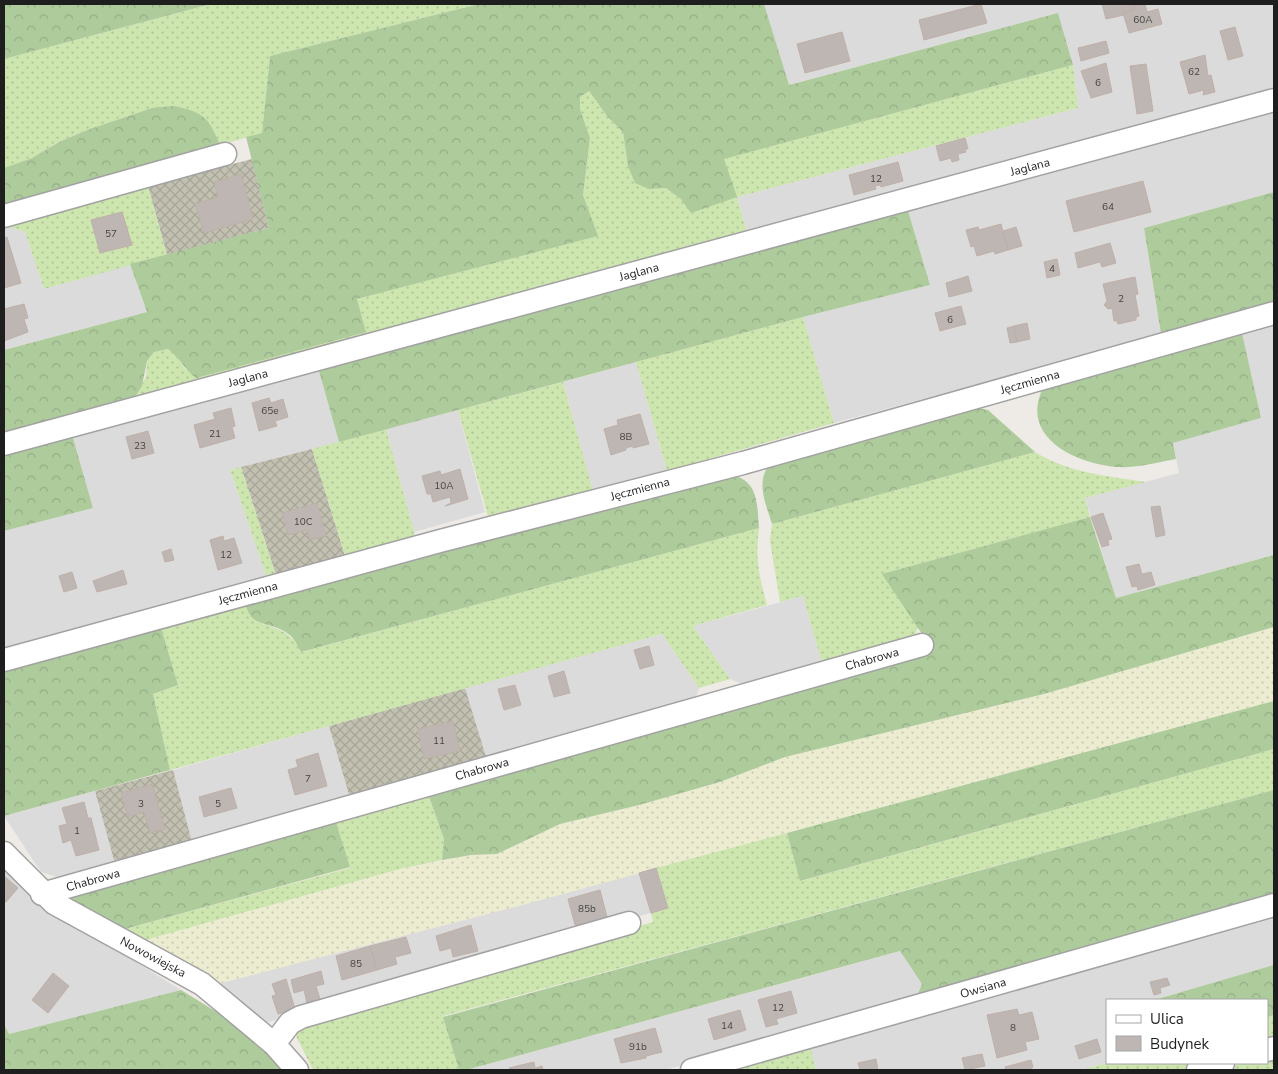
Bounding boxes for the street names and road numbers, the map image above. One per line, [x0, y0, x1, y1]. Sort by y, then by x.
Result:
street label: Jaglana [1007, 154, 1052, 180]
street label: Jaglana [616, 259, 661, 285]
street label: Jaglana [225, 365, 270, 391]
street label: Jęczmienna [998, 366, 1061, 398]
street label: Jęczmienna [608, 473, 671, 505]
street label: Jęczmienna [216, 577, 279, 609]
street label: Chabrowa [843, 644, 901, 674]
street label: Chabrowa [453, 754, 511, 784]
street label: Chabrowa [64, 865, 122, 895]
street label: Nowowiejska [117, 933, 189, 981]
street label: Owsiana [958, 974, 1008, 1002]

